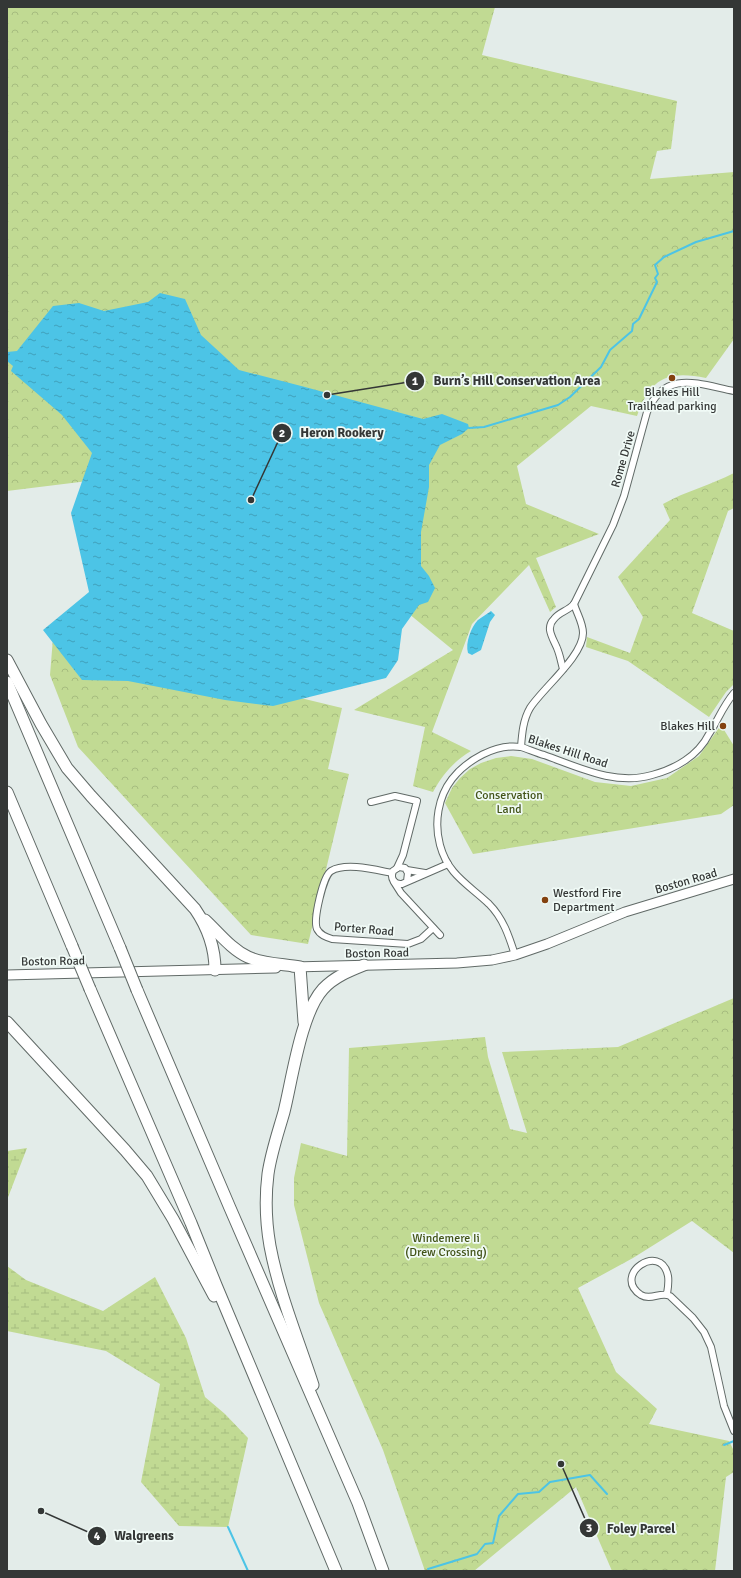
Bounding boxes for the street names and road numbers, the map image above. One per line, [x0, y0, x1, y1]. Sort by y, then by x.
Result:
street label: Rome Drive [608, 429, 639, 489]
street label: Blakes Hill Road [526, 731, 610, 771]
street label: Boston Road [653, 865, 719, 898]
street label: Porter Road [333, 919, 395, 940]
street label: Boston Road [345, 945, 409, 962]
street label: Boston Road [21, 953, 85, 970]

